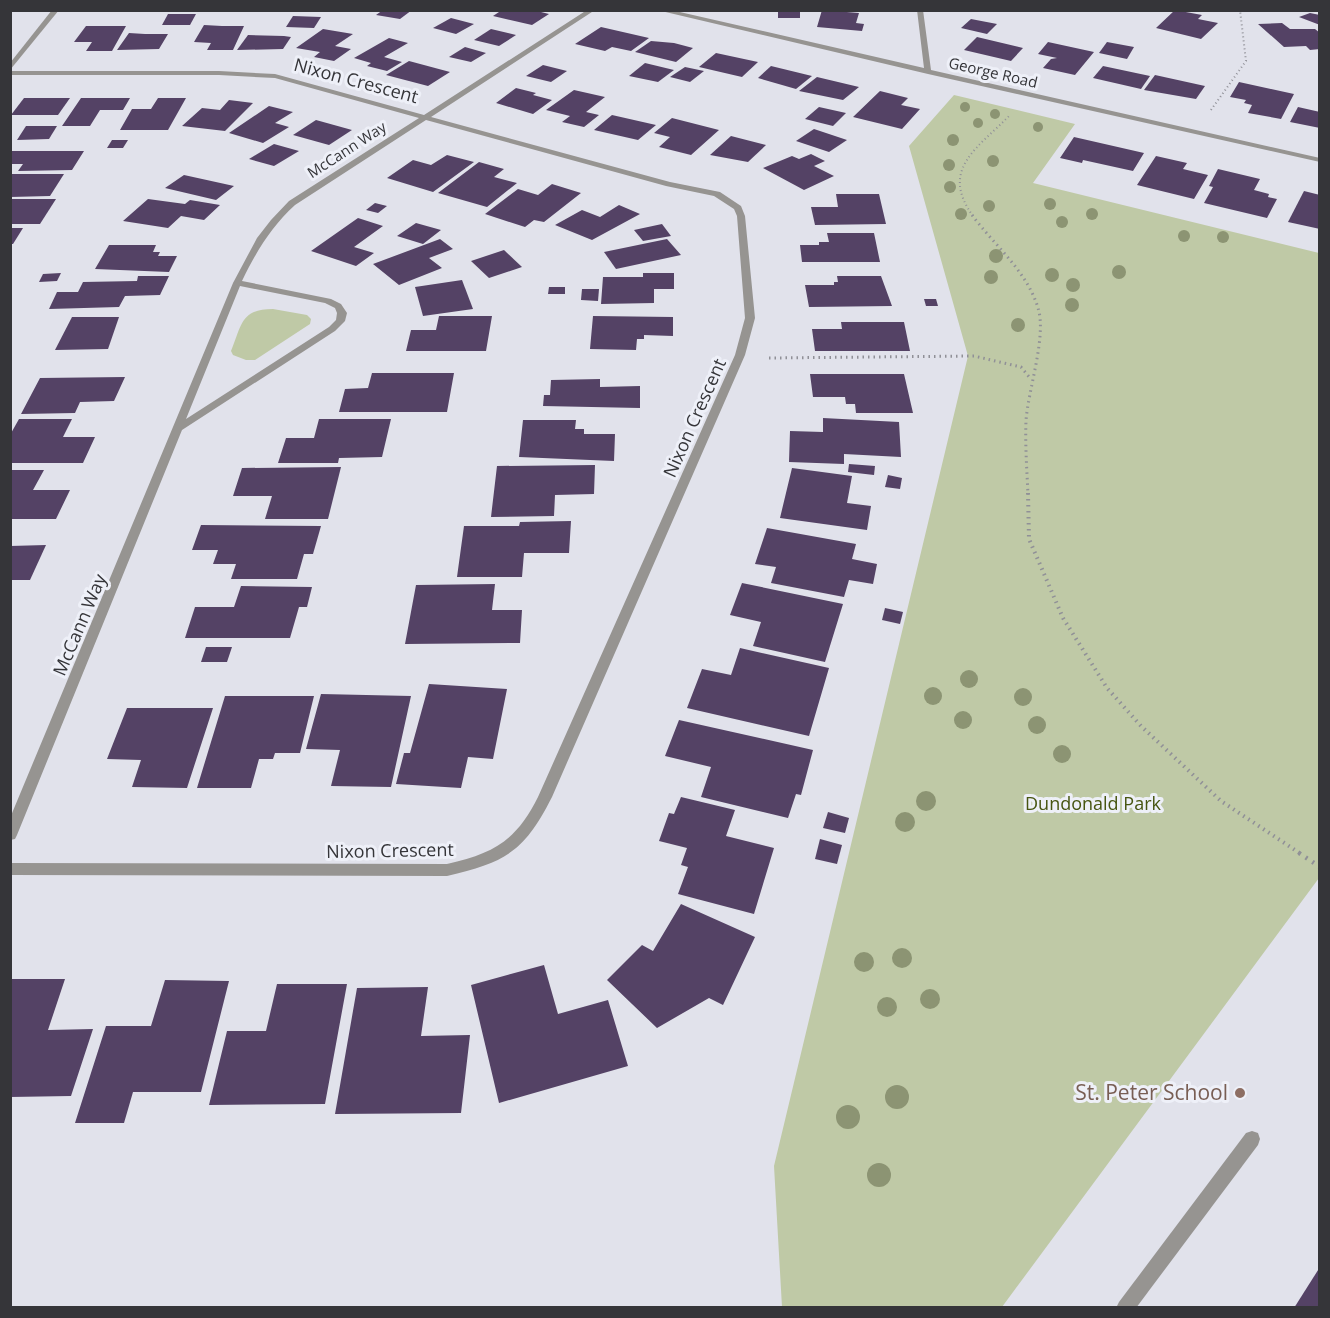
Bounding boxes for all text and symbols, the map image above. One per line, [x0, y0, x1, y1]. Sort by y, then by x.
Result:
street label: Nixon Crescent [292, 52, 421, 108]
street label: George Road [947, 52, 1040, 92]
street label: McCann Way [303, 116, 390, 182]
street label: Nixon Crescent [657, 354, 731, 481]
street label: McCann Way [47, 569, 112, 679]
park label: Dundonald Park [1025, 791, 1161, 815]
street label: Nixon Crescent [326, 837, 454, 863]
place label: St. Peter School [1075, 1078, 1228, 1106]
marker: St. Peter School [1233, 1086, 1247, 1100]

